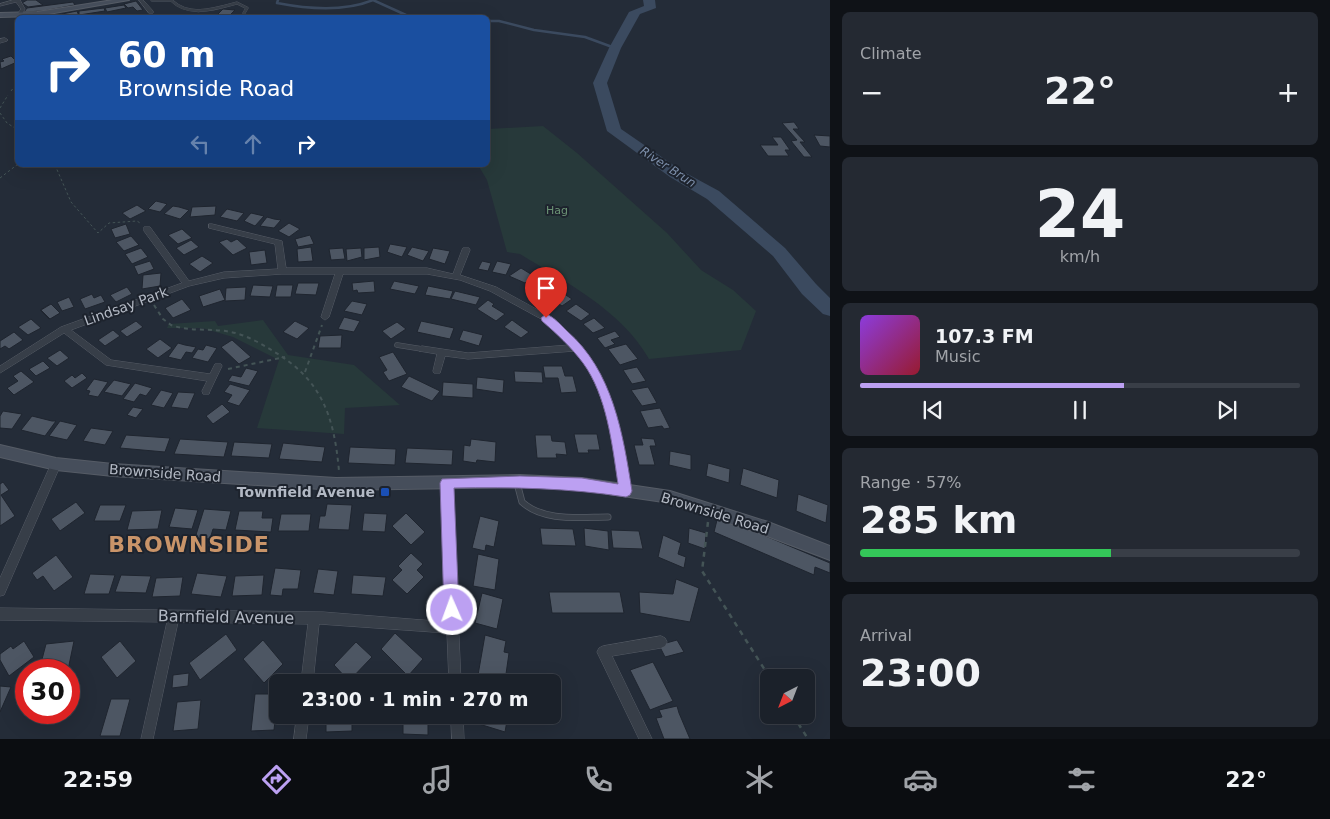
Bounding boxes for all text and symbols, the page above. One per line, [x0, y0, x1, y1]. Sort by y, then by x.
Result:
icon: right [35, 35, 100, 100]
text: 60 m [118, 35, 215, 75]
text: Climate [860, 44, 922, 63]
text: 22° [1044, 69, 1116, 113]
text: Brownside Road [118, 76, 294, 101]
text: − [860, 76, 883, 109]
text: + [1277, 76, 1300, 109]
icon: left [186, 130, 214, 158]
icon: ahead [239, 130, 267, 158]
icon: right [292, 130, 320, 158]
water label: River Brun [638, 144, 698, 190]
text: 24 [1035, 177, 1125, 252]
park label: Hag [546, 204, 568, 217]
text: km/h [1060, 247, 1100, 266]
pin [525, 267, 567, 318]
icon: arrive [532, 274, 560, 302]
street label: Lindsay Park [82, 283, 171, 329]
text: 107.3 FM [935, 325, 1034, 347]
text: Music [935, 347, 981, 366]
icon: previous [919, 396, 947, 424]
icon: pause [1066, 396, 1094, 424]
icon: next [1213, 396, 1241, 424]
street label: Brownside Road [108, 461, 222, 485]
text: Range · 57% [860, 473, 962, 492]
place label: Townfield Avenue [237, 484, 375, 500]
marker: Townfield Avenue [379, 486, 391, 498]
street label: Brownside Road [659, 489, 771, 537]
text: 285 km [860, 498, 1017, 542]
district label: BROWNSIDE [108, 532, 270, 557]
position arrow [425, 583, 477, 635]
street label: Barnfield Avenue [158, 606, 294, 628]
text: Arrival [860, 626, 912, 645]
text: 23:00 [860, 651, 981, 695]
speed limit sign: 30 [15, 659, 80, 724]
north arrow [760, 669, 815, 724]
map controls [760, 669, 815, 724]
text: 23:00 · 1 min · 270 m [301, 688, 529, 710]
icon: directions [259, 762, 294, 797]
icon: music [420, 762, 455, 797]
icon: phone [581, 762, 616, 797]
icon: climate [742, 762, 777, 797]
icon: car [903, 762, 938, 797]
icon: filters [1064, 762, 1099, 797]
text: 22:59 [63, 767, 133, 792]
text: 22° [1225, 767, 1267, 792]

